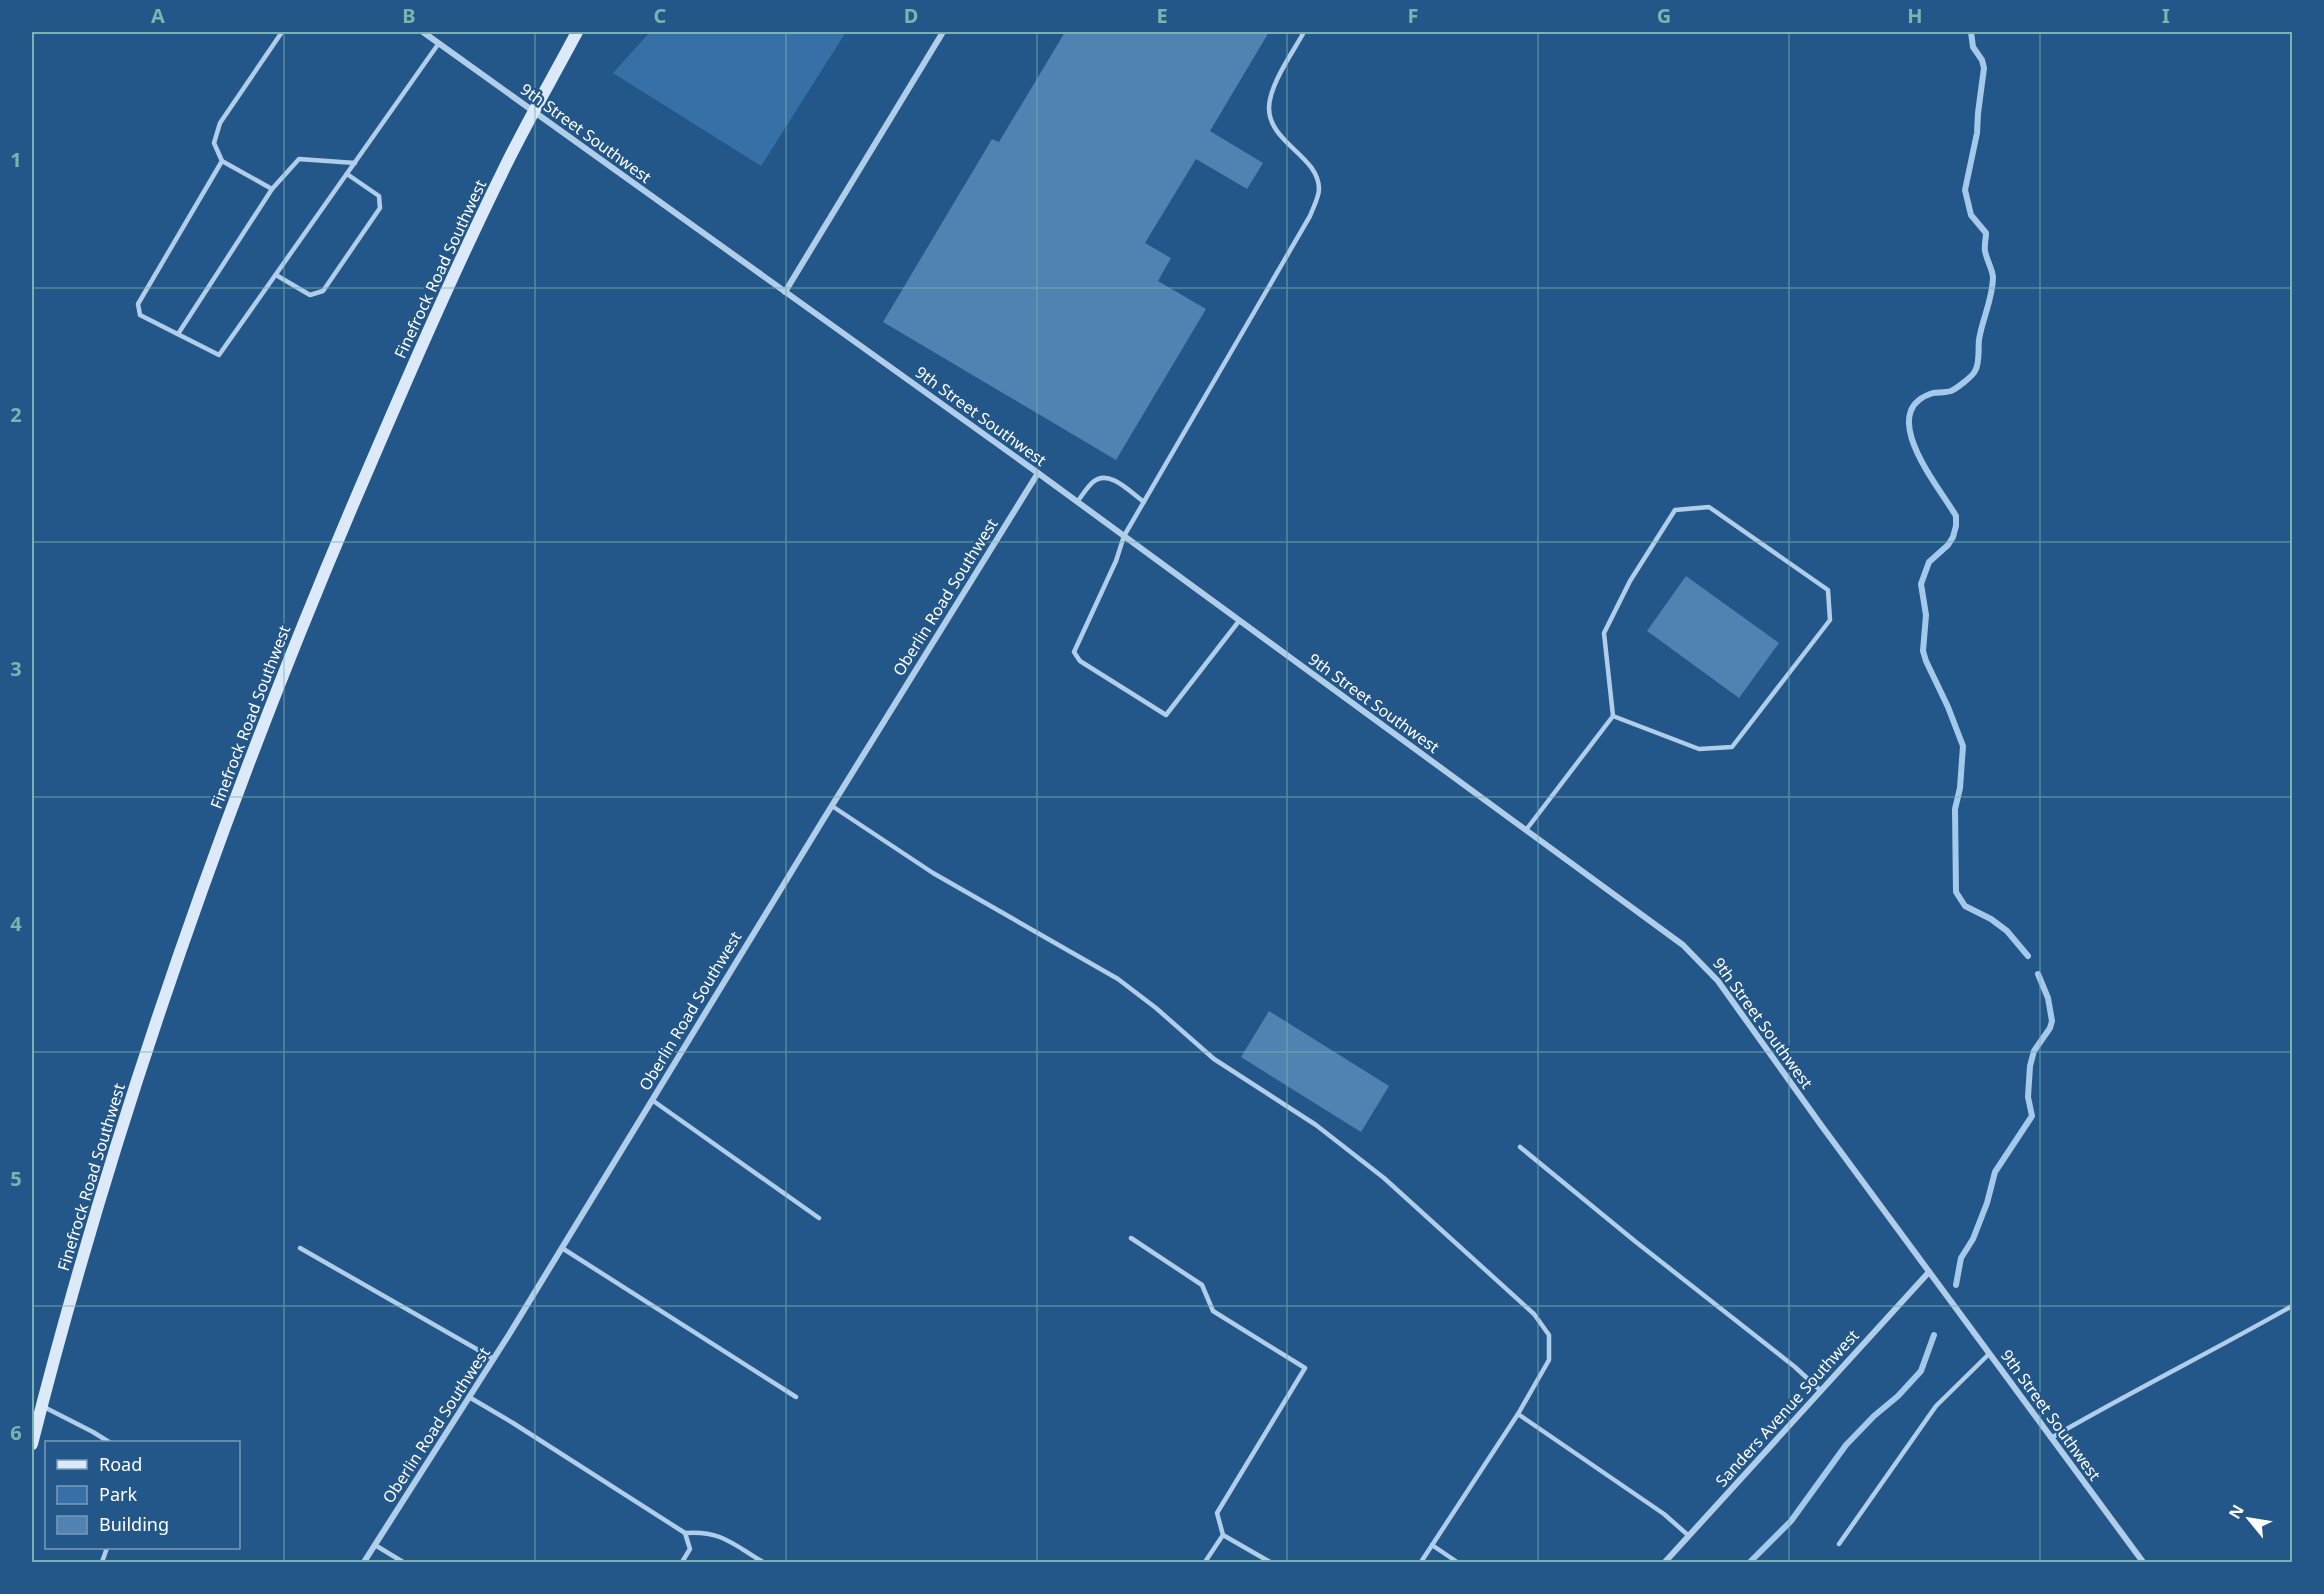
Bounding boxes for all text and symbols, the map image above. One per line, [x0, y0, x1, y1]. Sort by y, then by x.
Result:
text: A [151, 2, 165, 29]
text: B [402, 2, 416, 29]
text: C [654, 2, 667, 29]
text: D [904, 2, 918, 29]
text: E [1156, 2, 1168, 29]
text: F [1408, 2, 1418, 29]
text: G [1657, 2, 1671, 29]
text: H [1907, 2, 1923, 29]
text: I [2162, 2, 2170, 29]
street label: 9th Street Southwest [516, 78, 656, 188]
text: 1 [10, 146, 22, 173]
street label: Finefrock Road Southwest [389, 176, 491, 362]
street label: 9th Street Southwest [911, 361, 1051, 471]
text: 2 [10, 401, 22, 428]
street label: Oberlin Road Southwest [887, 514, 1003, 680]
street label: Finefrock Road Southwest [205, 622, 295, 812]
street label: 9th Street Southwest [1304, 648, 1444, 758]
text: 3 [10, 655, 22, 682]
text: 4 [10, 910, 22, 937]
street label: Oberlin Road Southwest [634, 927, 746, 1095]
street label: 9th Street Southwest [1708, 953, 1818, 1093]
street label: Finefrock Road Southwest [52, 1080, 130, 1273]
text: 5 [10, 1165, 22, 1192]
street label: Sanders Avenue Southwest [1710, 1325, 1864, 1491]
street label: Oberlin Road Southwest [377, 1343, 495, 1507]
street label: 9th Street Southwest [1996, 1345, 2106, 1485]
text: 6 [10, 1419, 22, 1446]
legend [45, 1441, 240, 1549]
text: Road [99, 1452, 142, 1476]
text: Park [99, 1482, 137, 1506]
north arrow [2219, 1489, 2279, 1549]
text: N [2223, 1500, 2249, 1523]
text: Building [99, 1512, 169, 1536]

